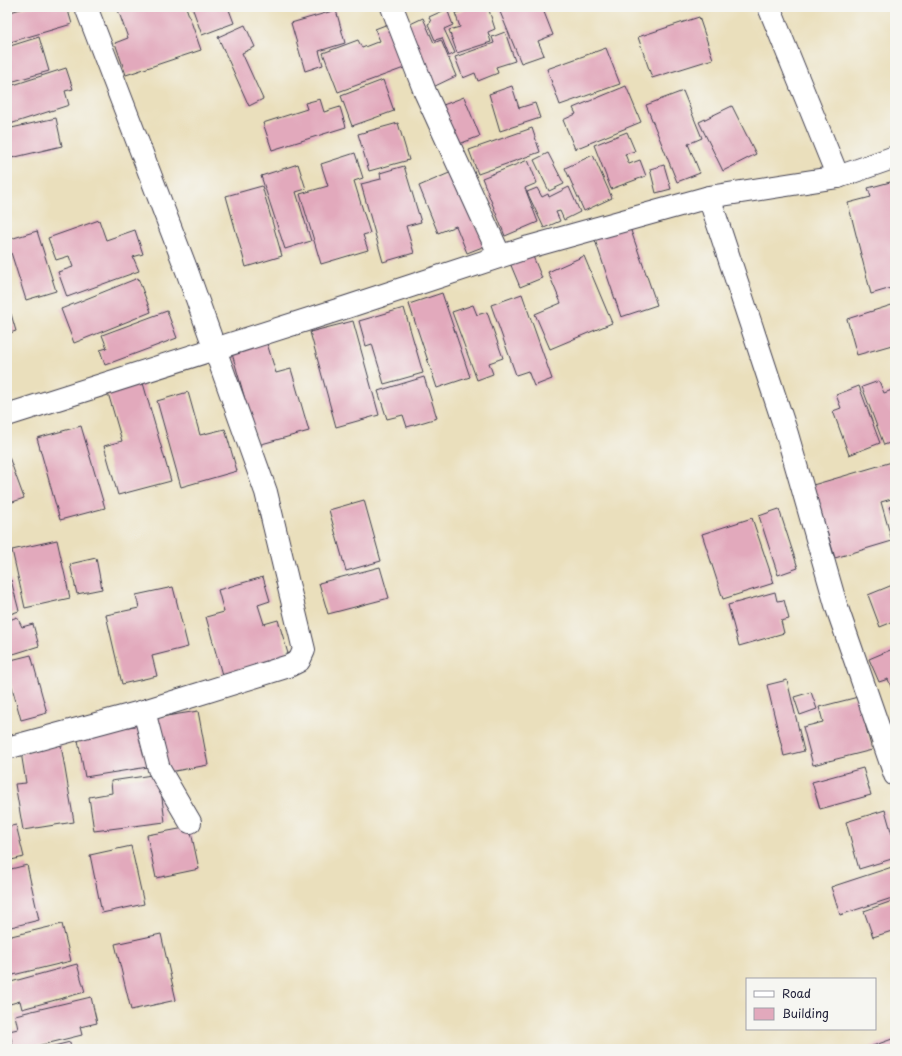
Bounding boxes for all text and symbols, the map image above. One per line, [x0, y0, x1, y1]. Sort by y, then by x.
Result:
legend [746, 978, 876, 1030]
text: Road [782, 984, 811, 1002]
text: Building [782, 1004, 829, 1022]

